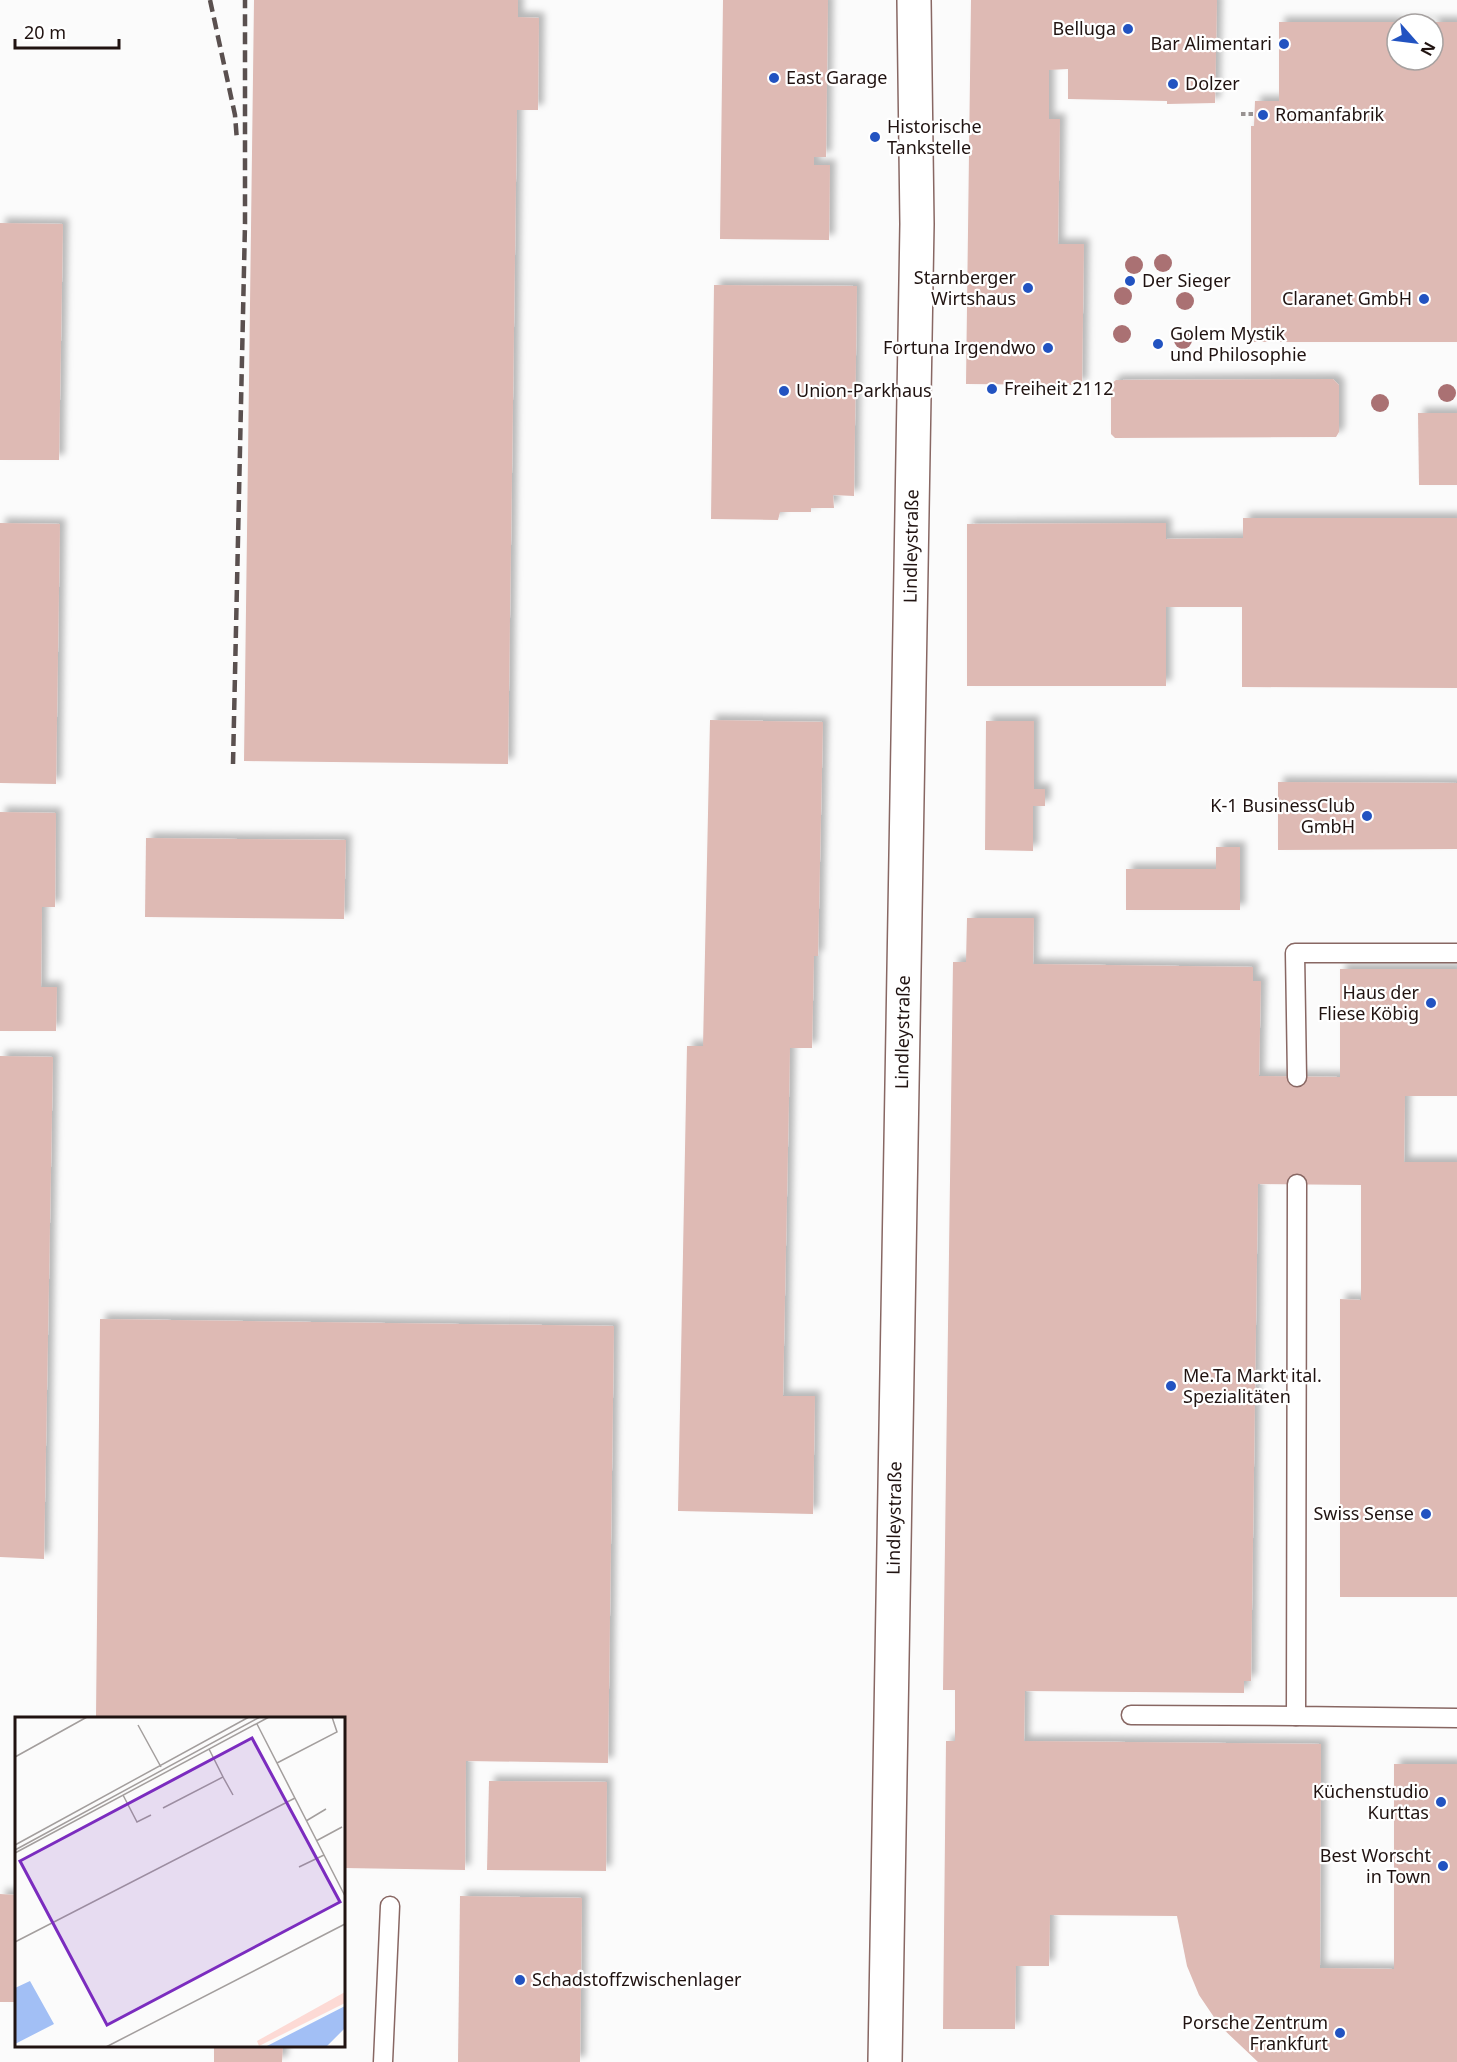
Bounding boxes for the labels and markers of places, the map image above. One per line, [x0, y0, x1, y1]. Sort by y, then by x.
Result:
place label: Belluga [1053, 16, 1116, 40]
marker: Belluga [1121, 22, 1135, 36]
place label: Bar Alimentari [1151, 31, 1272, 55]
marker: Bar Alimentari [1277, 37, 1291, 51]
place label: East Garage [786, 65, 888, 89]
marker: East Garage [767, 71, 781, 85]
place label: Dolzer [1185, 71, 1240, 95]
marker: Dolzer [1166, 77, 1180, 91]
place label: Romanfabrik [1275, 102, 1385, 126]
marker: Romanfabrik [1256, 108, 1270, 122]
place label: Historische Tankstelle [887, 114, 982, 159]
marker: Historische Tankstelle [868, 130, 882, 144]
place label: Starnberger Wirtshaus [914, 265, 1017, 310]
place label: Der Sieger [1142, 268, 1231, 292]
marker: Der Sieger [1123, 274, 1137, 288]
marker: Starnberger Wirtshaus [1021, 281, 1035, 295]
place label: Claranet GmbH [1282, 286, 1412, 310]
marker: Claranet GmbH [1417, 292, 1431, 306]
place label: Golem Mystik und Philosophie [1170, 321, 1307, 366]
place label: Fortuna Irgendwo [883, 335, 1036, 359]
marker: Golem Mystik und Philosophie [1151, 337, 1165, 351]
marker: Fortuna Irgendwo [1041, 341, 1055, 355]
place label: Freiheit 2112 [1004, 376, 1114, 400]
place label: Union-Parkhaus [796, 378, 932, 402]
marker: Freiheit 2112 [985, 382, 999, 396]
marker: Union-Parkhaus [777, 384, 791, 398]
place label: K-1 BusinessClub GmbH [1210, 793, 1355, 838]
marker: K-1 BusinessClub GmbH [1360, 809, 1374, 823]
place label: Haus der Fliese Köbig [1318, 980, 1420, 1025]
marker: Haus der Fliese Köbig [1424, 996, 1438, 1010]
place label: Me.Ta Markt ital. Spezialitäten [1183, 1363, 1322, 1408]
marker: Me.Ta Markt ital. Spezialitäten [1164, 1379, 1178, 1393]
place label: Swiss Sense [1313, 1501, 1414, 1525]
marker: Swiss Sense [1419, 1507, 1433, 1521]
place label: Küchenstudio Kurttas [1313, 1779, 1429, 1824]
marker: Küchenstudio Kurttas [1434, 1795, 1448, 1809]
place label: Best Worscht in Town [1320, 1843, 1431, 1888]
marker: Best Worscht in Town [1436, 1859, 1450, 1873]
place label: Schadstoffzwischenlager [532, 1967, 742, 1991]
marker: Schadstoffzwischenlager [513, 1973, 527, 1987]
place label: Porsche Zentrum Frankfurt [1182, 2010, 1328, 2055]
marker: Porsche Zentrum Frankfurt [1333, 2026, 1347, 2040]

